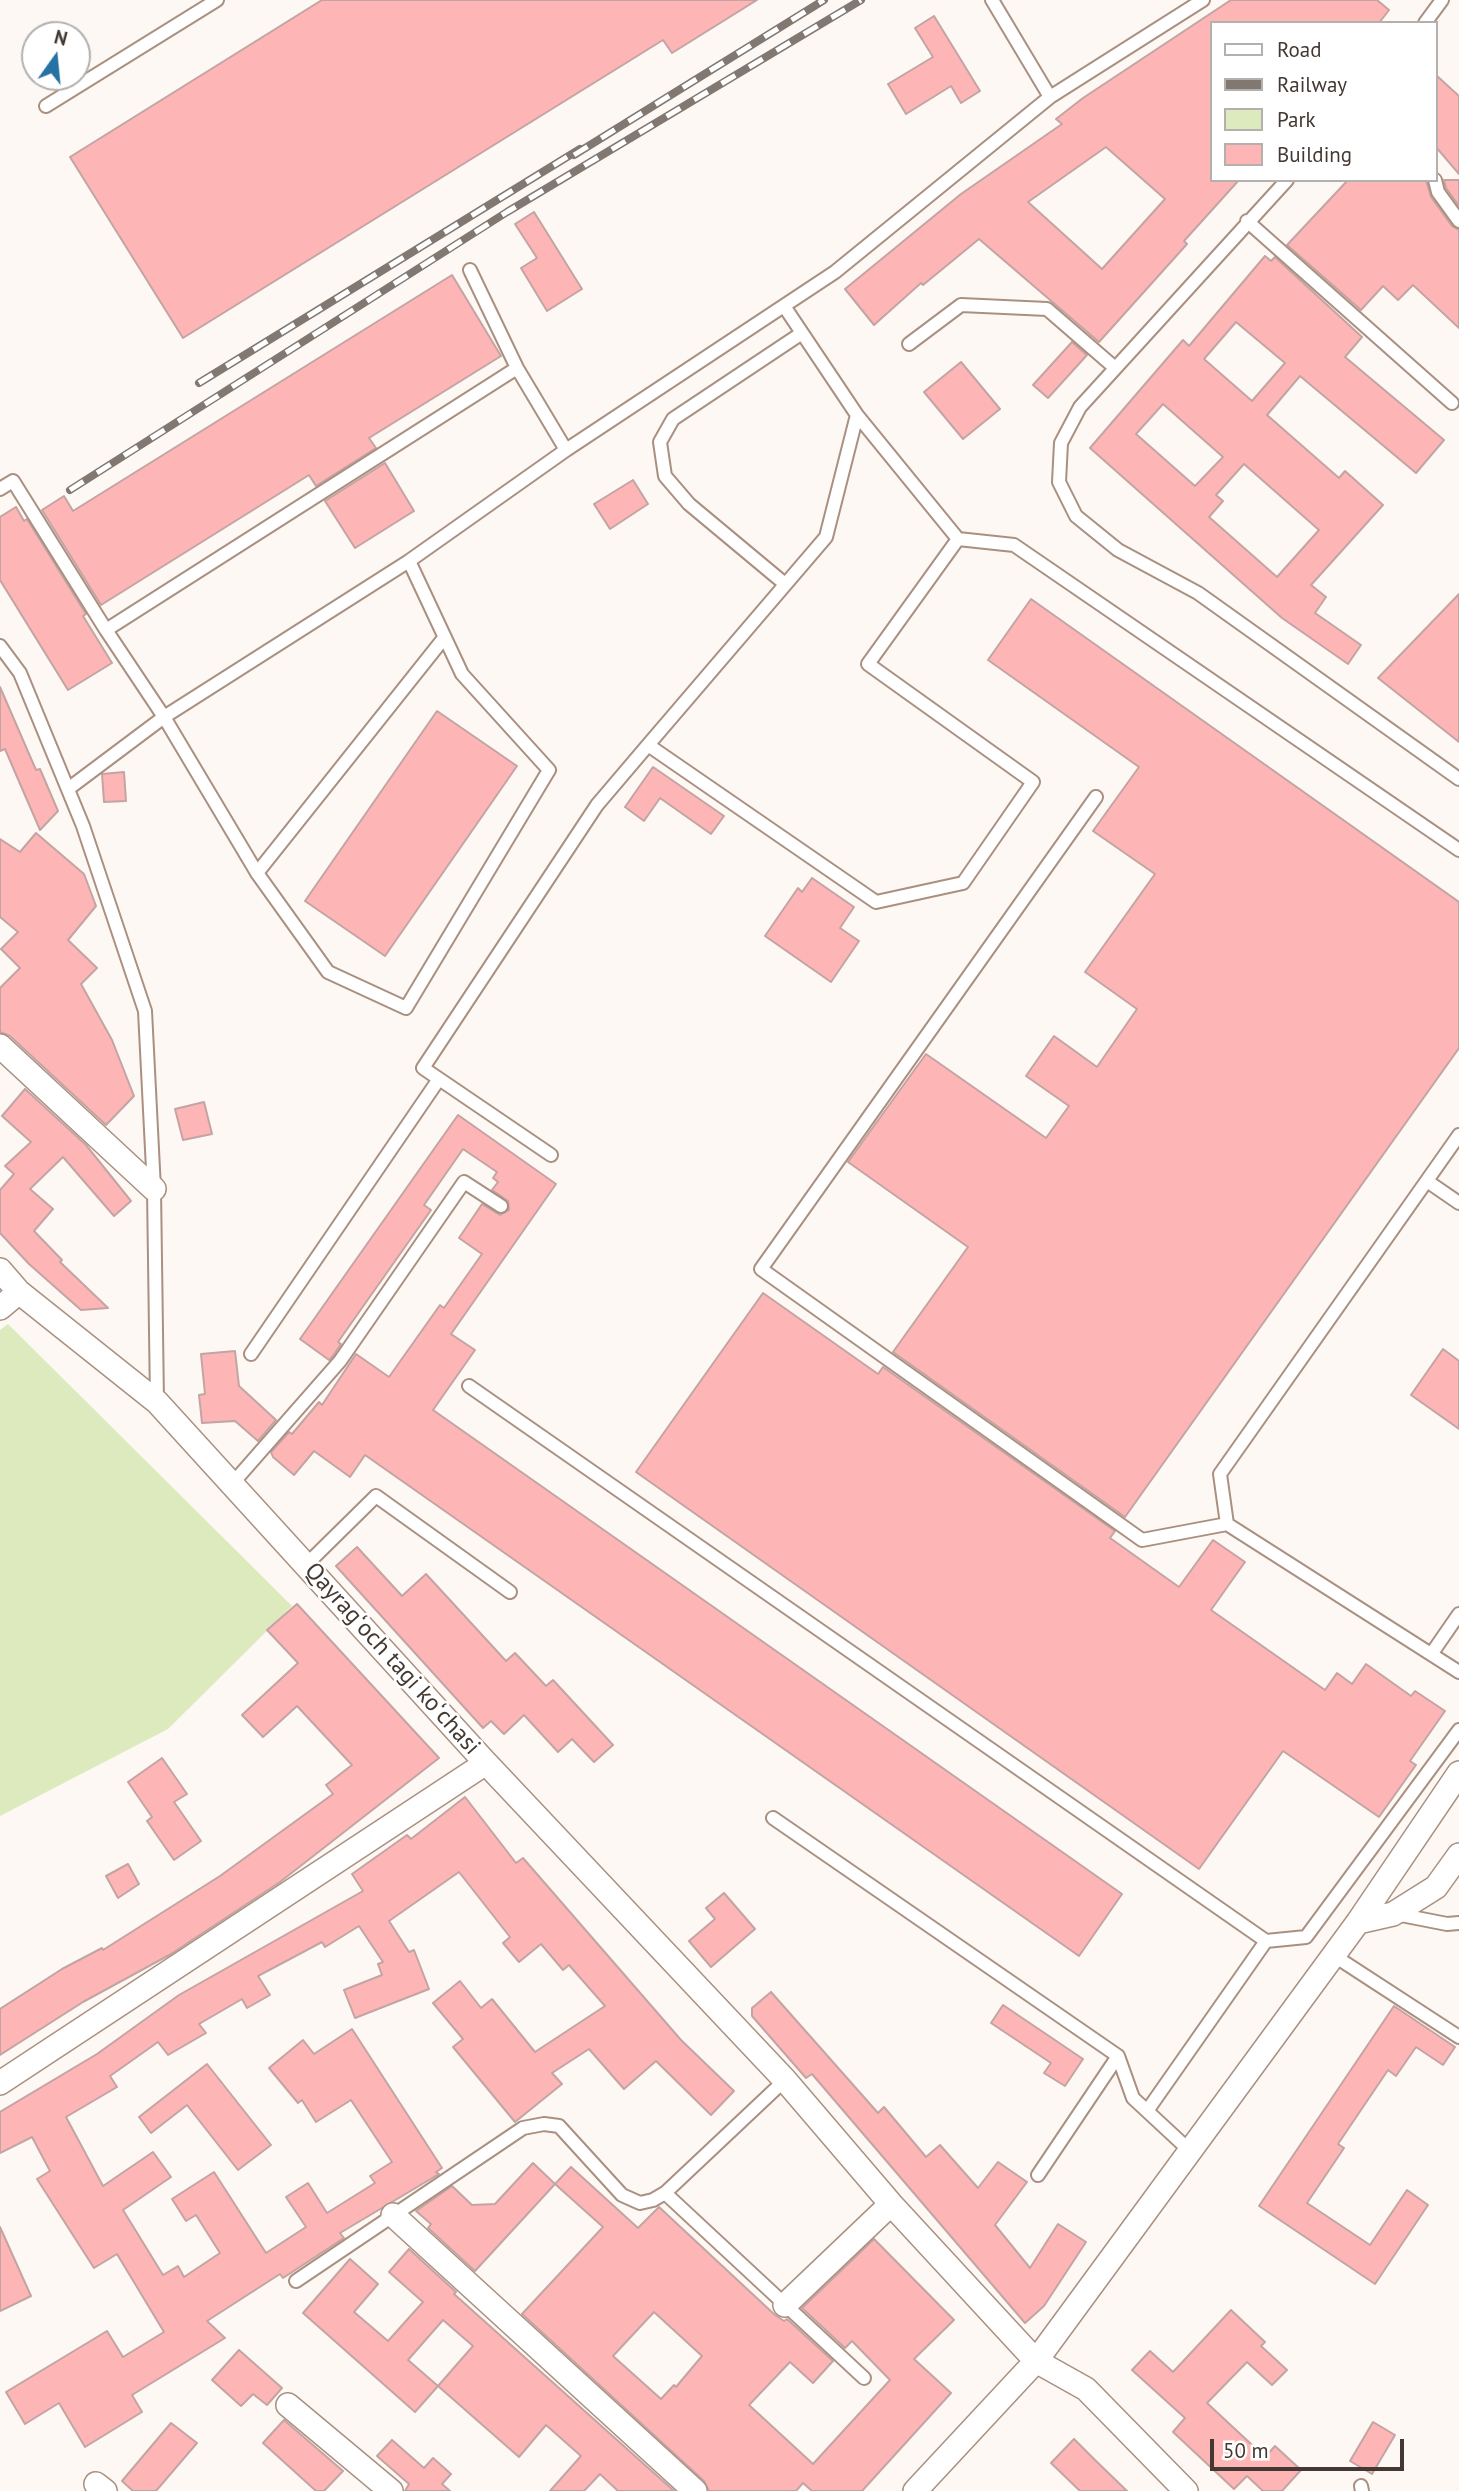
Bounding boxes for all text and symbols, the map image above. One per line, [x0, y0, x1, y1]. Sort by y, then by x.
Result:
north arrow [21, 21, 91, 91]
legend [1210, 21, 1438, 182]
text: N [52, 24, 70, 51]
text: Road [1277, 36, 1321, 63]
text: Railway [1277, 71, 1347, 98]
text: Park [1277, 106, 1316, 133]
text: Building [1277, 141, 1352, 168]
street label: Qayragʻoch tagi koʻchasi [298, 1557, 486, 1761]
scale bar [1214, 2424, 1408, 2468]
text: 50 m [1223, 2437, 1269, 2464]

